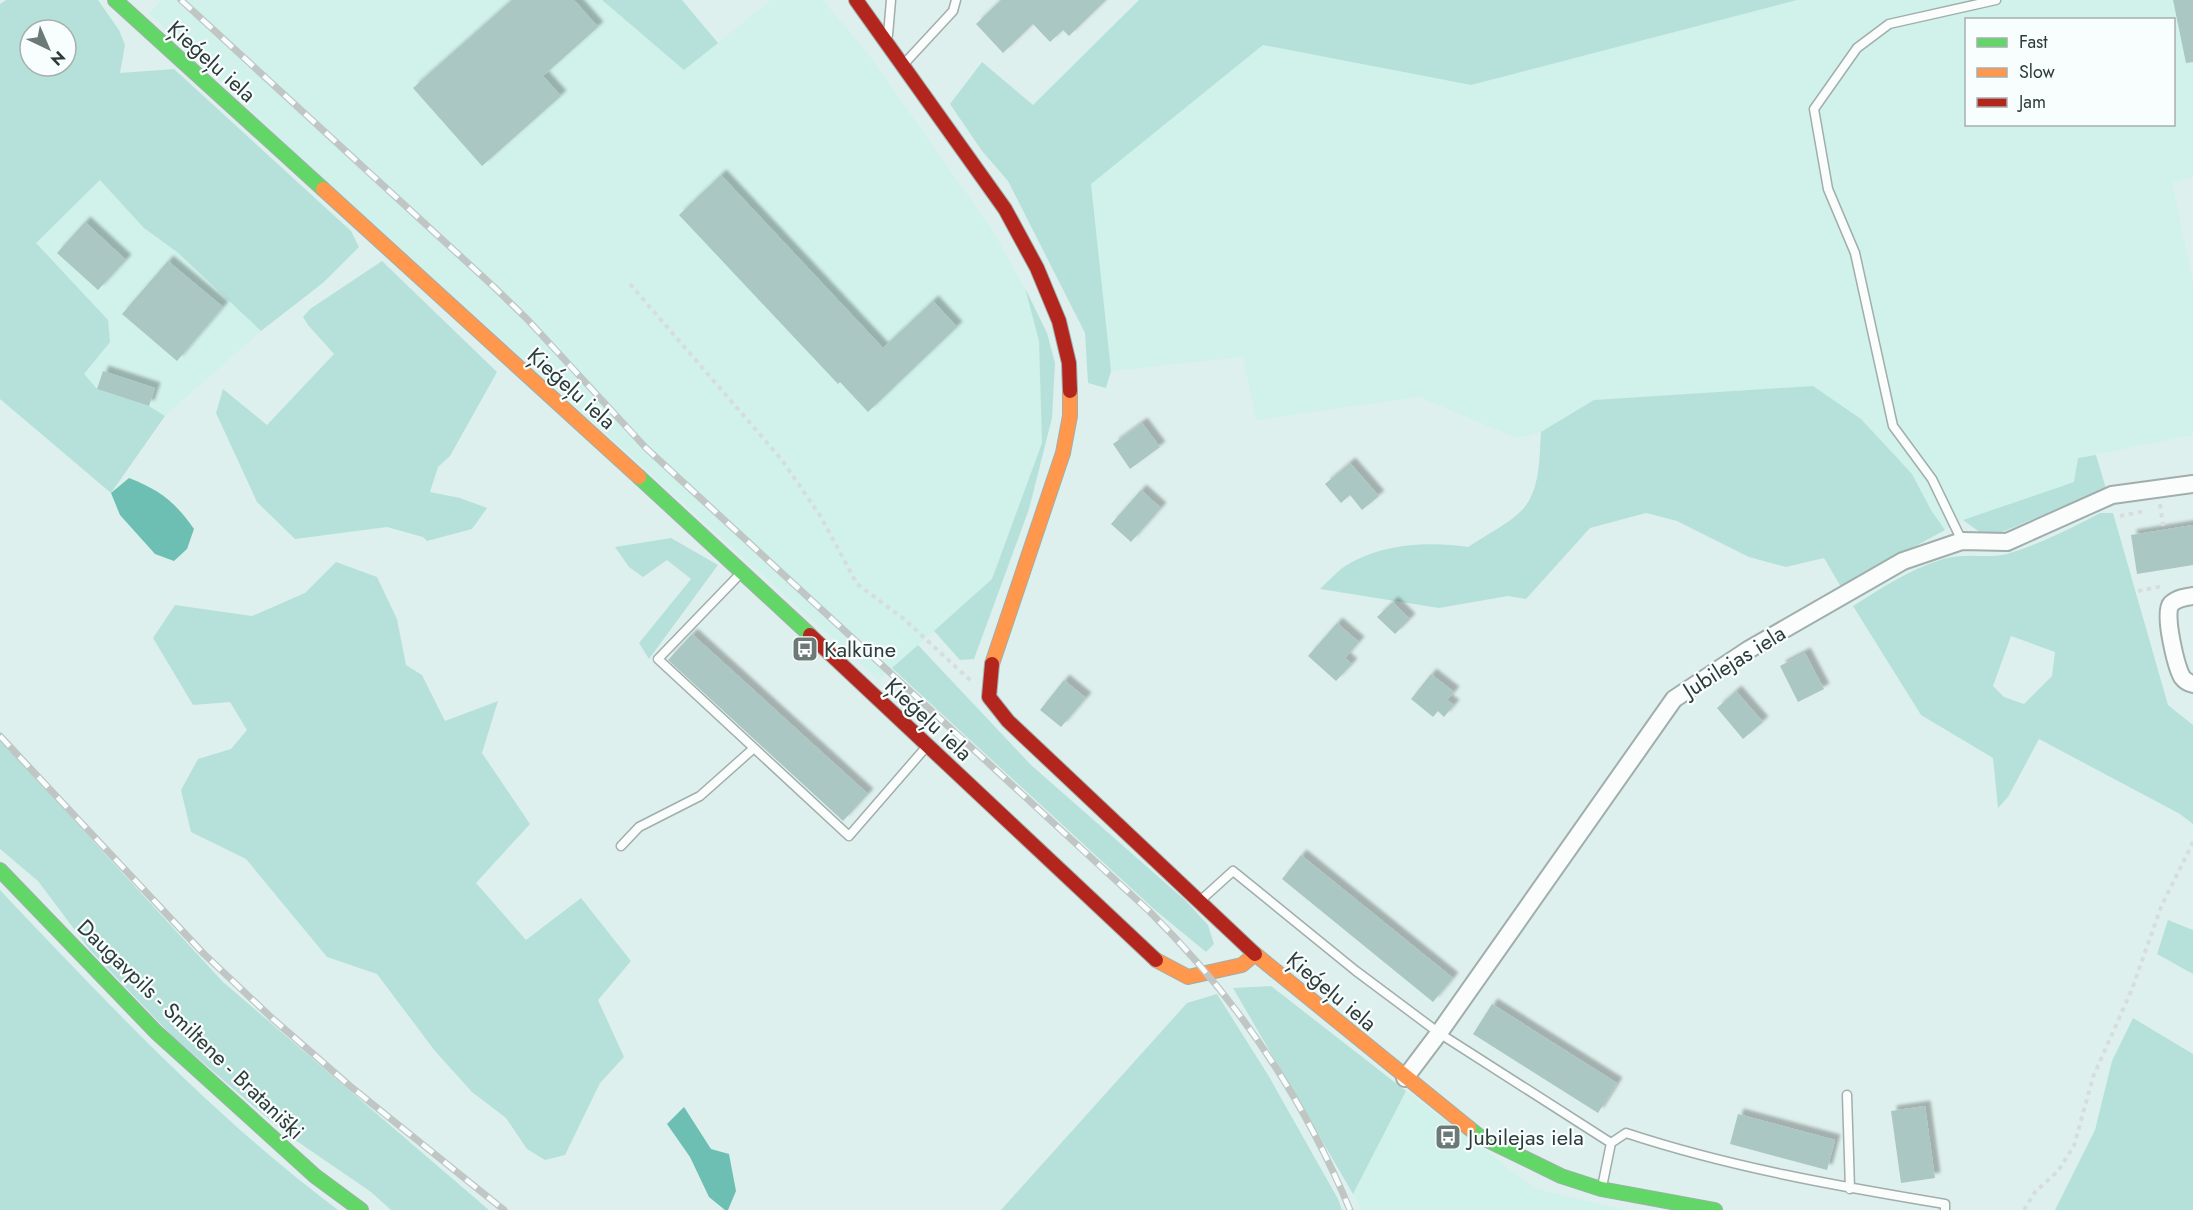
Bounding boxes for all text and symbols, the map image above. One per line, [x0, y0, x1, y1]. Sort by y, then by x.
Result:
street label: Ķieģeļu iela [161, 13, 263, 109]
north arrow [18, 18, 78, 78]
legend [1965, 18, 2175, 126]
text: Fast [2019, 29, 2048, 55]
text: N [46, 46, 71, 71]
text: Slow [2019, 59, 2056, 85]
text: Jam [2017, 89, 2046, 115]
street label: Ķieģeļu iela [521, 340, 623, 436]
street label: Jubilejas iela [1674, 617, 1792, 707]
place label: Kalkūne [824, 633, 896, 665]
bus stop icon: Kalkūne [790, 634, 820, 664]
street label: Ķieģeļu iela [878, 670, 980, 768]
street label: Daugavpils - Smiltene - Bratanišķi [70, 912, 312, 1146]
street label: Ķieģeļu iela [1280, 944, 1384, 1038]
place label: Jubilejas iela [1465, 1121, 1584, 1153]
bus stop icon: Jubilejas iela [1433, 1122, 1463, 1152]

